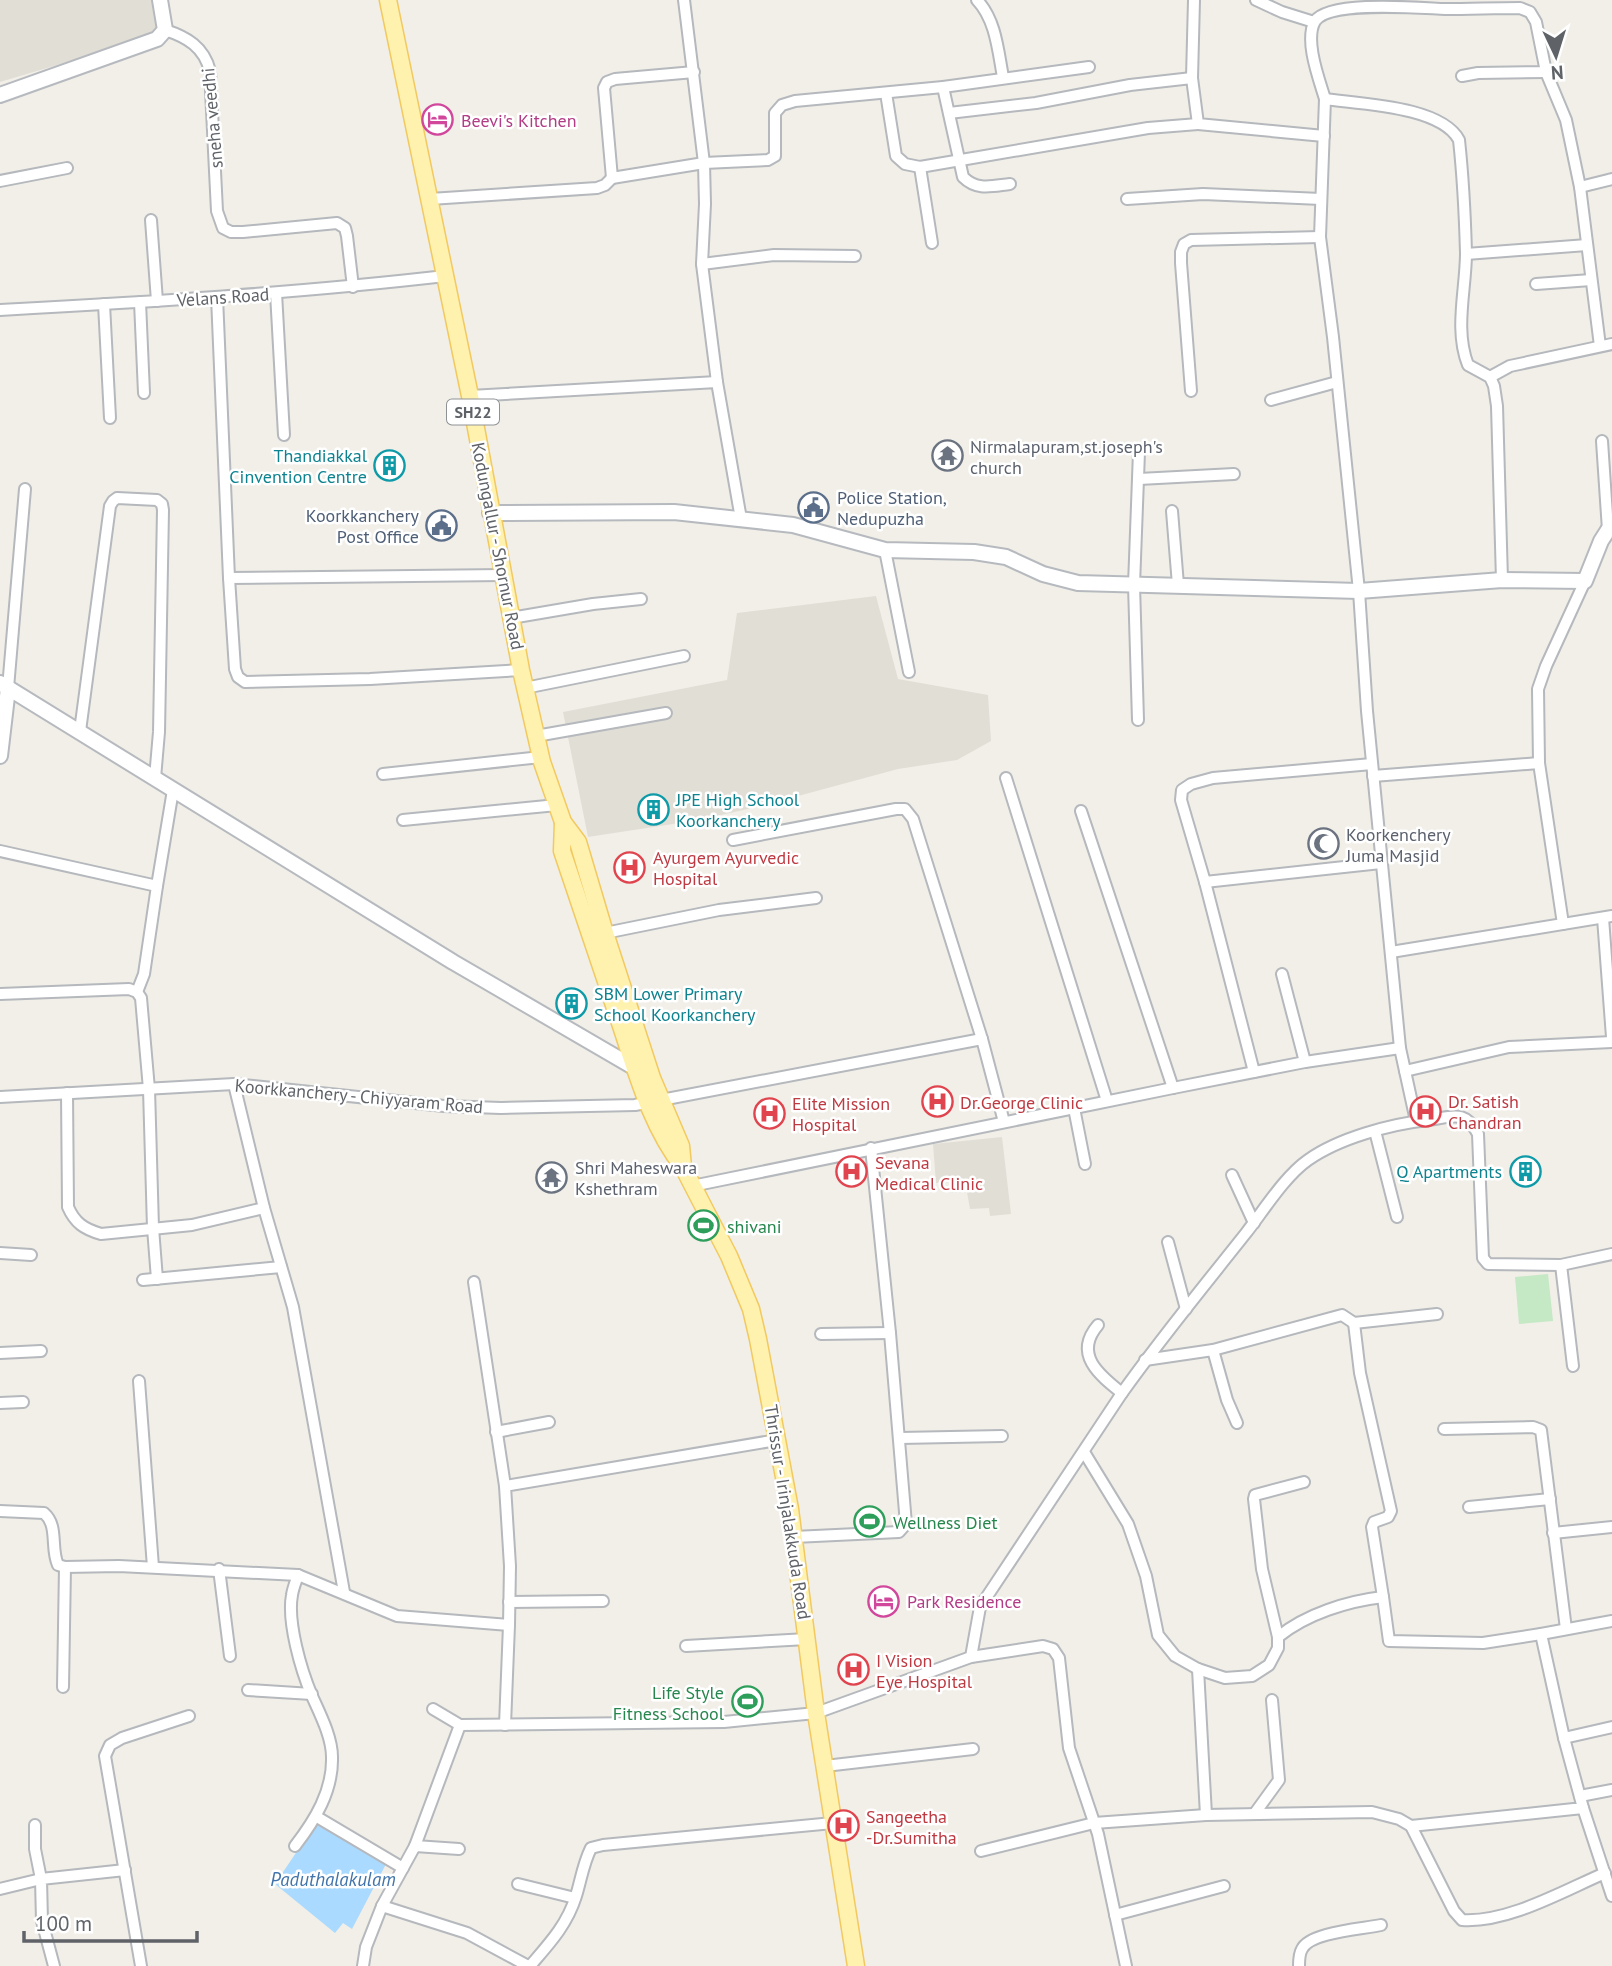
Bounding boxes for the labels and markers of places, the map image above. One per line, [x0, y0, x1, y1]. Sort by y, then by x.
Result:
hotel icon: Beevi's Kitchen [421, 103, 455, 137]
place label: Beevi's Kitchen [461, 109, 577, 132]
place label: Nirmalapuram,st.joseph's church [970, 435, 1163, 479]
temple icon: Nirmalapuram,st.joseph's church [930, 439, 964, 473]
place label: Thandiakkal Cinvention Centre [229, 444, 368, 488]
building icon: Thandiakkal Cinvention Centre [373, 448, 407, 482]
place label: Police Station, Nedupuzha [837, 486, 947, 530]
public building icon: Police Station, Nedupuzha [797, 490, 831, 524]
place label: Koorkkanchery Post Office [306, 504, 420, 548]
public building icon: Koorkkanchery Post Office [425, 508, 459, 542]
place label: JPE High School Koorkanchery [675, 788, 800, 832]
building icon: JPE High School Koorkanchery [636, 792, 670, 826]
place label: Koorkenchery Juma Masjid [1345, 823, 1451, 867]
mosque icon: Koorkenchery Juma Masjid [1306, 827, 1340, 861]
place label: Ayurgem Ayurvedic Hospital [653, 846, 799, 890]
hospital icon: Ayurgem Ayurvedic Hospital [613, 850, 647, 884]
place label: SBM Lower Primary School Koorkanchery [594, 982, 756, 1026]
building icon: SBM Lower Primary School Koorkanchery [554, 986, 588, 1020]
hospital icon: Dr.George Clinic [920, 1085, 954, 1119]
place label: Dr. Satish Chandran [1448, 1090, 1521, 1134]
place label: Dr.George Clinic [960, 1091, 1083, 1114]
place label: Elite Mission Hospital [792, 1092, 890, 1136]
hospital icon: Dr. Satish Chandran [1408, 1094, 1442, 1128]
hospital icon: Elite Mission Hospital [752, 1096, 786, 1130]
place label: Sevana Medical Clinic [875, 1151, 983, 1195]
building icon: Q Apartments [1508, 1154, 1542, 1188]
hospital icon: Sevana Medical Clinic [835, 1155, 869, 1189]
place label: Shri Maheswara Kshethram [575, 1156, 697, 1200]
temple icon: Shri Maheswara Kshethram [535, 1160, 569, 1194]
place label: Q Apartments [1396, 1160, 1502, 1183]
sports icon: shivani [687, 1209, 721, 1243]
place label: shivani [727, 1215, 782, 1238]
sports icon: Wellness Diet [853, 1505, 887, 1539]
place label: Wellness Diet [893, 1511, 998, 1534]
hotel icon: Park Residence [867, 1584, 901, 1618]
place label: Park Residence [907, 1590, 1021, 1613]
place label: I Vision Eye Hospital [876, 1649, 973, 1693]
hospital icon: I Vision Eye Hospital [836, 1653, 870, 1687]
place label: Life Style Fitness School [613, 1681, 725, 1725]
sports icon: Life Style Fitness School [730, 1685, 764, 1719]
place label: Sangeetha -Dr.Sumitha [866, 1805, 957, 1849]
hospital icon: Sangeetha -Dr.Sumitha [826, 1809, 860, 1843]

